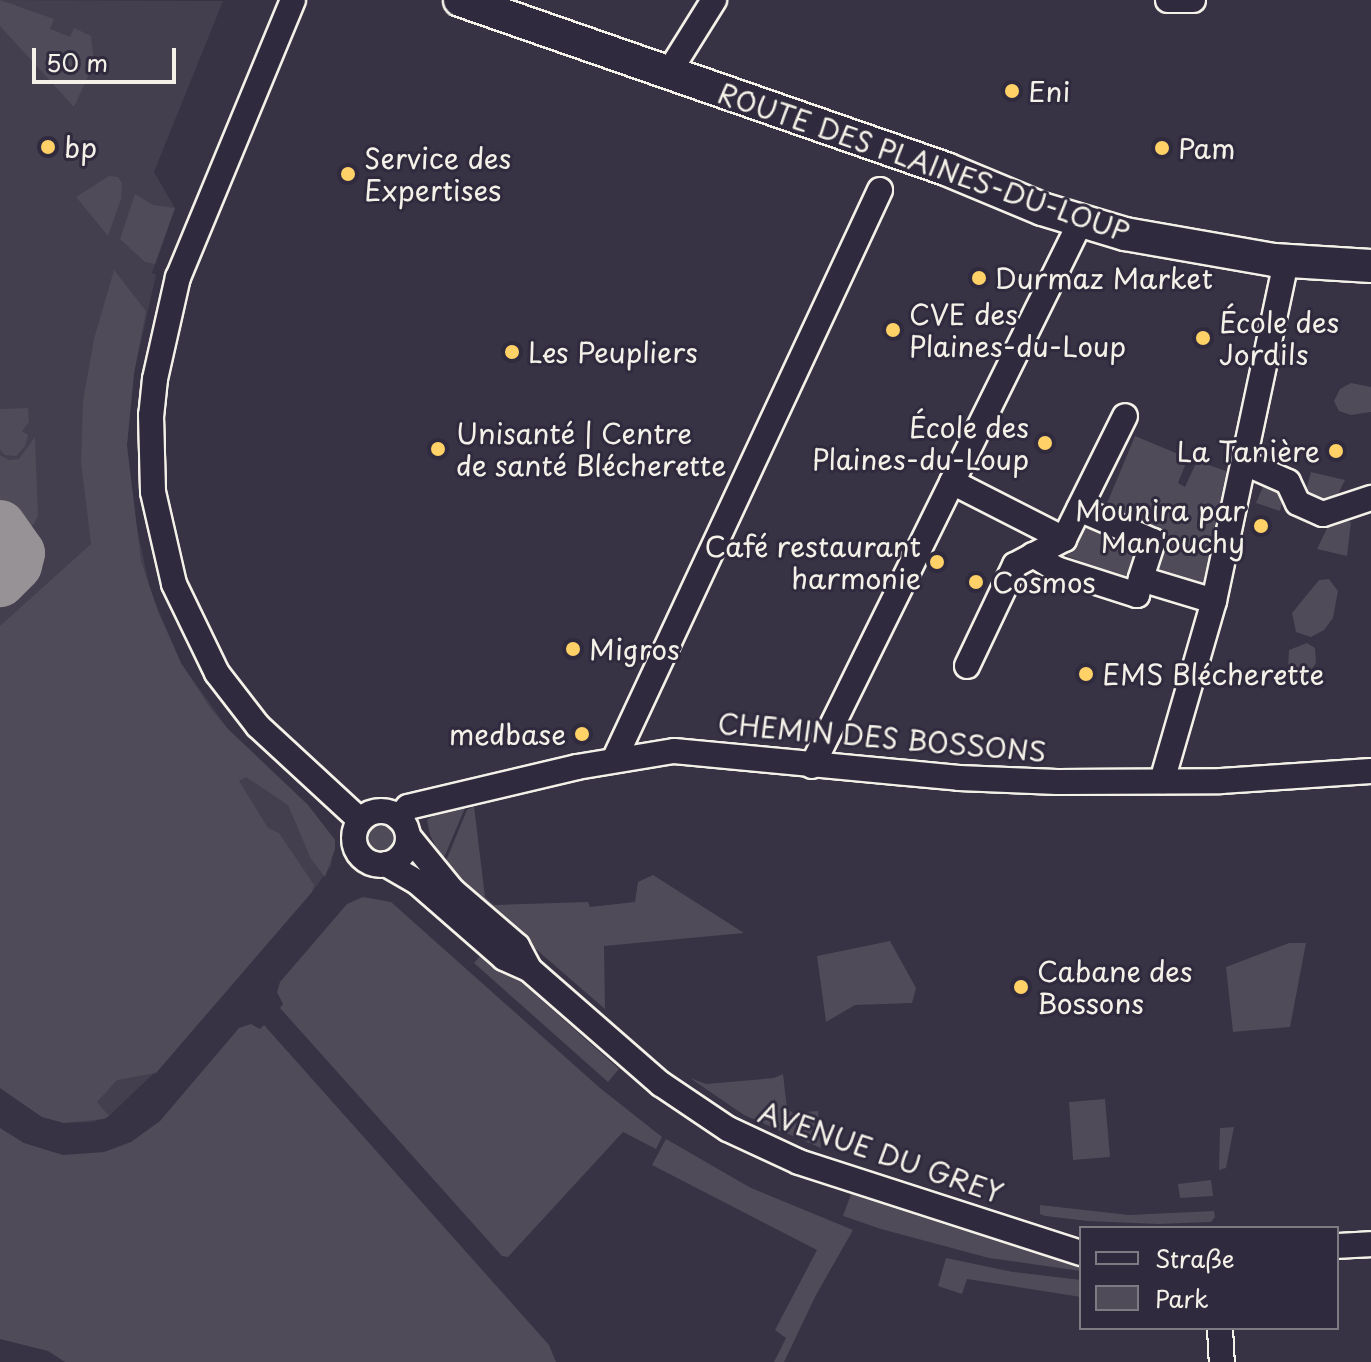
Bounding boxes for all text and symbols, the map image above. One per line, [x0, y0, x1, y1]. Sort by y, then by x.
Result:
scale bar [36, 32, 180, 82]
text: 50 m [46, 44, 108, 80]
place label: Eni [1028, 74, 1070, 108]
street label: ROUTE DES PLAINES-DU-LOUP [711, 75, 1137, 249]
marker: Eni [1003, 82, 1021, 100]
place label: bp [64, 130, 97, 164]
place label: Pam [1178, 131, 1236, 165]
marker: bp [39, 138, 57, 156]
marker: Pam [1153, 139, 1171, 157]
place label: Service des Expertises [364, 141, 511, 207]
marker: Service des Expertises [339, 165, 357, 183]
place label: Durmaz Market [995, 261, 1211, 295]
marker: Durmaz Market [970, 269, 988, 287]
place label: CVE des Plaines-du-Loup [909, 297, 1126, 363]
place label: École des Jordils [1219, 305, 1342, 371]
marker: CVE des Plaines-du-Loup [884, 321, 902, 339]
marker: École des Jordils [1194, 329, 1212, 347]
place label: Les Peupliers [528, 335, 700, 369]
marker: Les Peupliers [503, 343, 521, 361]
place label: École des Plaines-du-Loup [812, 410, 1029, 476]
place label: Unisanté | Centre de santé Blécherette [456, 416, 729, 482]
marker: École des Plaines-du-Loup [1036, 434, 1054, 452]
place label: La Tanière [1178, 434, 1320, 468]
marker: Unisanté | Centre de santé Blécherette [427, 438, 449, 460]
marker: La Tanière [1327, 442, 1345, 460]
place label: Mounira par Man'ouchy [1075, 493, 1245, 559]
marker: Mounira par Man'ouchy [1252, 517, 1270, 535]
place label: Café restaurant harmonie [704, 529, 921, 595]
marker: Café restaurant harmonie [928, 553, 946, 571]
place label: Cosmos [992, 565, 1095, 599]
marker: Cosmos [967, 573, 985, 591]
place label: Migros [589, 632, 680, 666]
marker: Migros [564, 640, 582, 658]
place label: EMS Blécherette [1102, 657, 1324, 691]
marker: EMS Blécherette [1077, 665, 1095, 683]
street label: CHEMIN DES BOSSONS [716, 706, 1048, 768]
place label: medbase [449, 717, 566, 751]
marker: medbase [573, 725, 591, 743]
place label: Cabane des Bossons [1037, 954, 1194, 1020]
marker: Cabane des Bossons [1012, 978, 1030, 996]
street label: AVENUE DU GREY [754, 1094, 1008, 1210]
legend [1079, 1226, 1339, 1330]
text: Straße [1155, 1240, 1234, 1276]
text: Park [1155, 1280, 1209, 1316]

